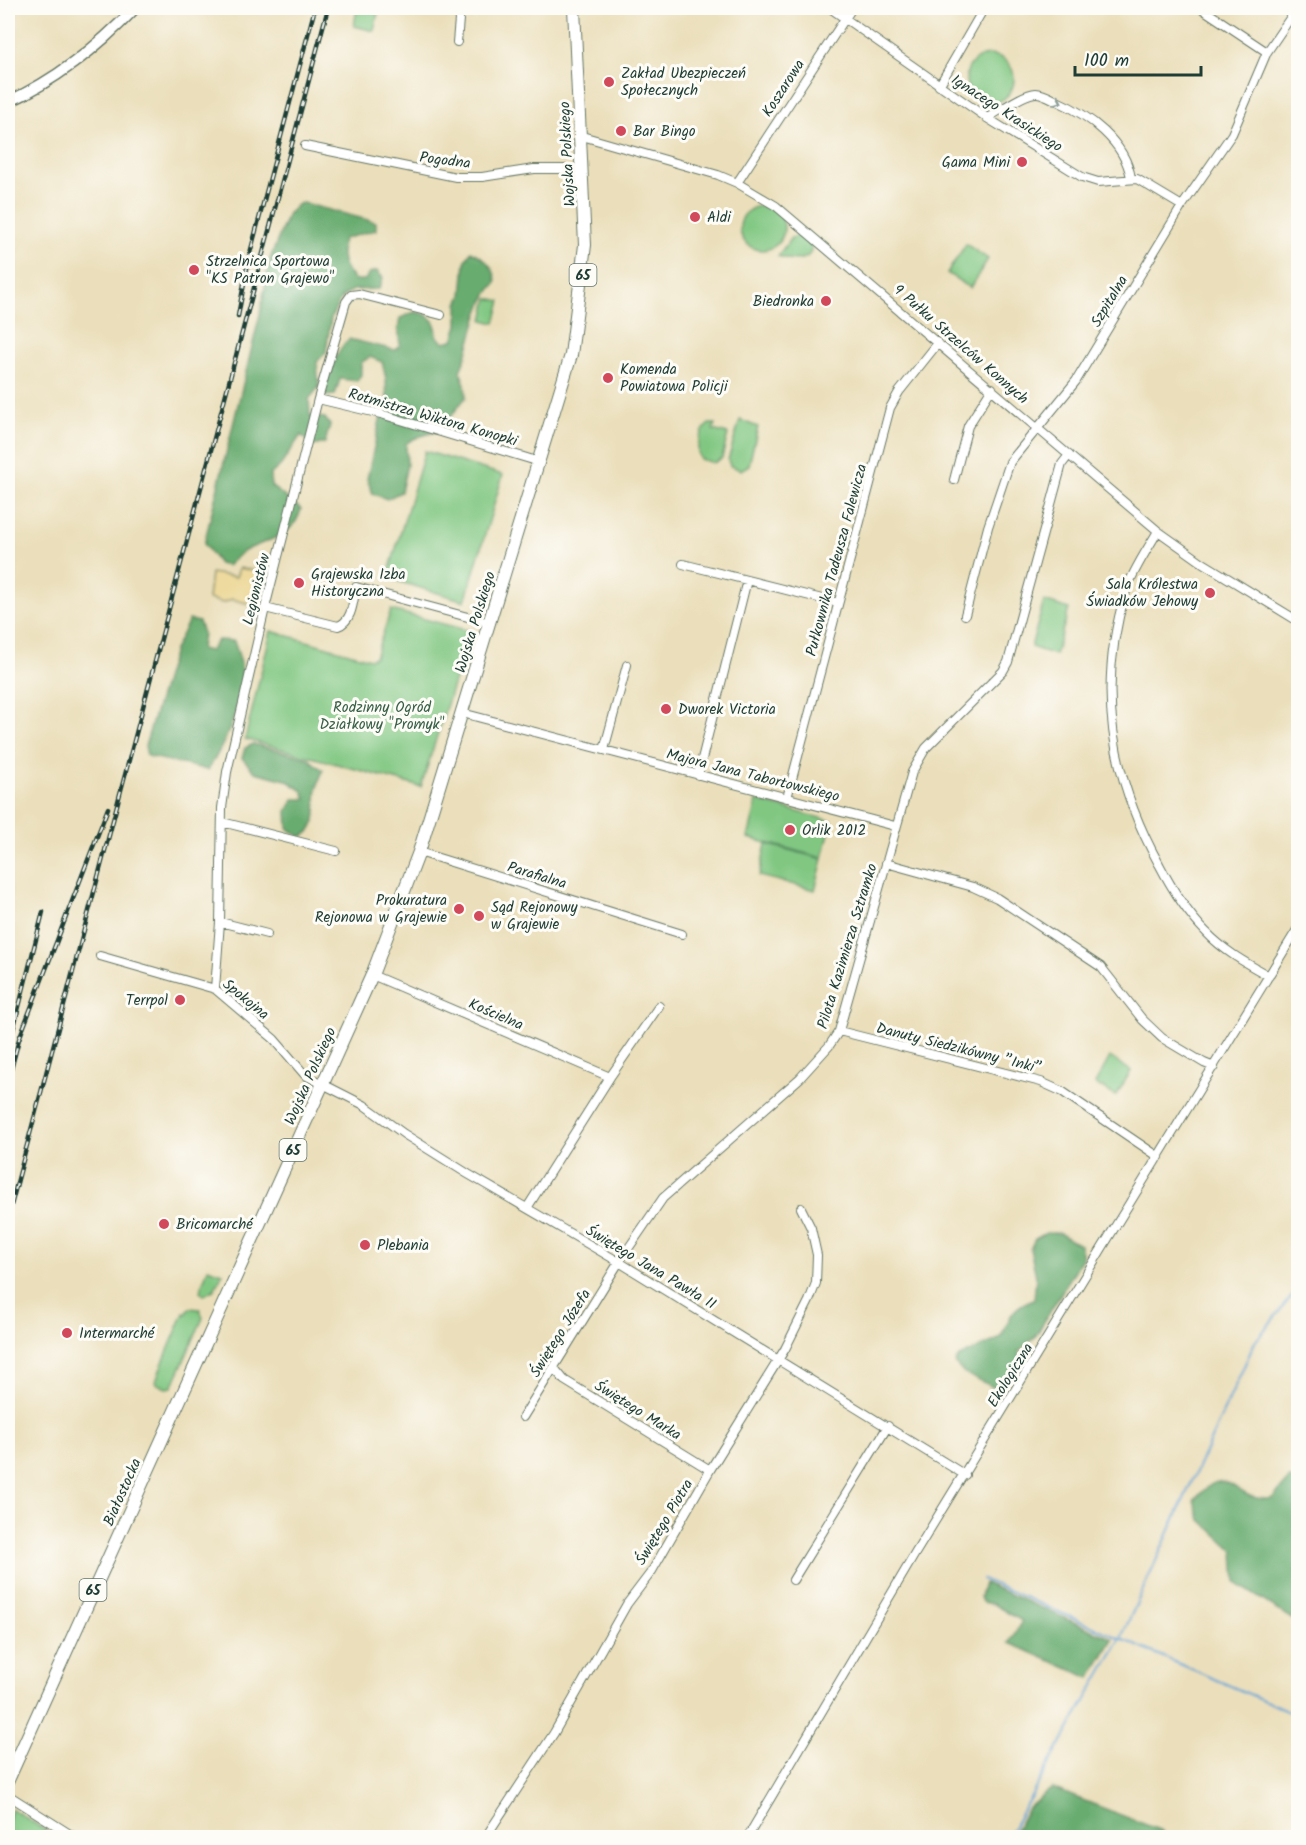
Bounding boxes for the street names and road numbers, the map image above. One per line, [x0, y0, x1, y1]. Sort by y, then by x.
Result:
street label: Koszarowa [756, 55, 811, 122]
street label: Ignacego Krasickiego [946, 69, 1067, 159]
street label: Wojska Polskiego [553, 101, 583, 207]
street label: Pogodna [418, 146, 472, 176]
road number: 65 [570, 264, 596, 286]
street label: Szpitalna [1085, 271, 1135, 332]
street label: 9 Pułku Strzelców Konnych [887, 279, 1034, 411]
street label: Rotmistrza Wiktora Konopki [345, 382, 521, 454]
street label: Pułkownika Tadeusza Falewicza [800, 461, 874, 659]
street label: Legionistów [236, 550, 278, 628]
street label: Wojska Polskiego [449, 568, 503, 676]
street label: Majora Jana Tabortowskiego [664, 743, 842, 809]
street label: Parafialna [504, 856, 569, 896]
street label: Pilota Kazimierza Sztramko [811, 860, 885, 1032]
street label: Spokojna [217, 973, 274, 1026]
street label: Kościelna [464, 993, 527, 1037]
street label: Danuty Siedzikówny ”Inki” [874, 1017, 1044, 1081]
street label: Wojska Polskiego [279, 1023, 343, 1129]
road number: 65 [280, 1139, 306, 1161]
street label: Świętego Jana Pawła II [581, 1219, 721, 1317]
street label: Świętego Józefa [524, 1285, 598, 1382]
street label: Ekologiczna [982, 1339, 1040, 1412]
street label: Świętego Marka [589, 1375, 686, 1447]
street label: Białostocka [97, 1455, 149, 1530]
street label: Świętego Piotra [630, 1475, 700, 1570]
road number: 65 [80, 1579, 106, 1601]

